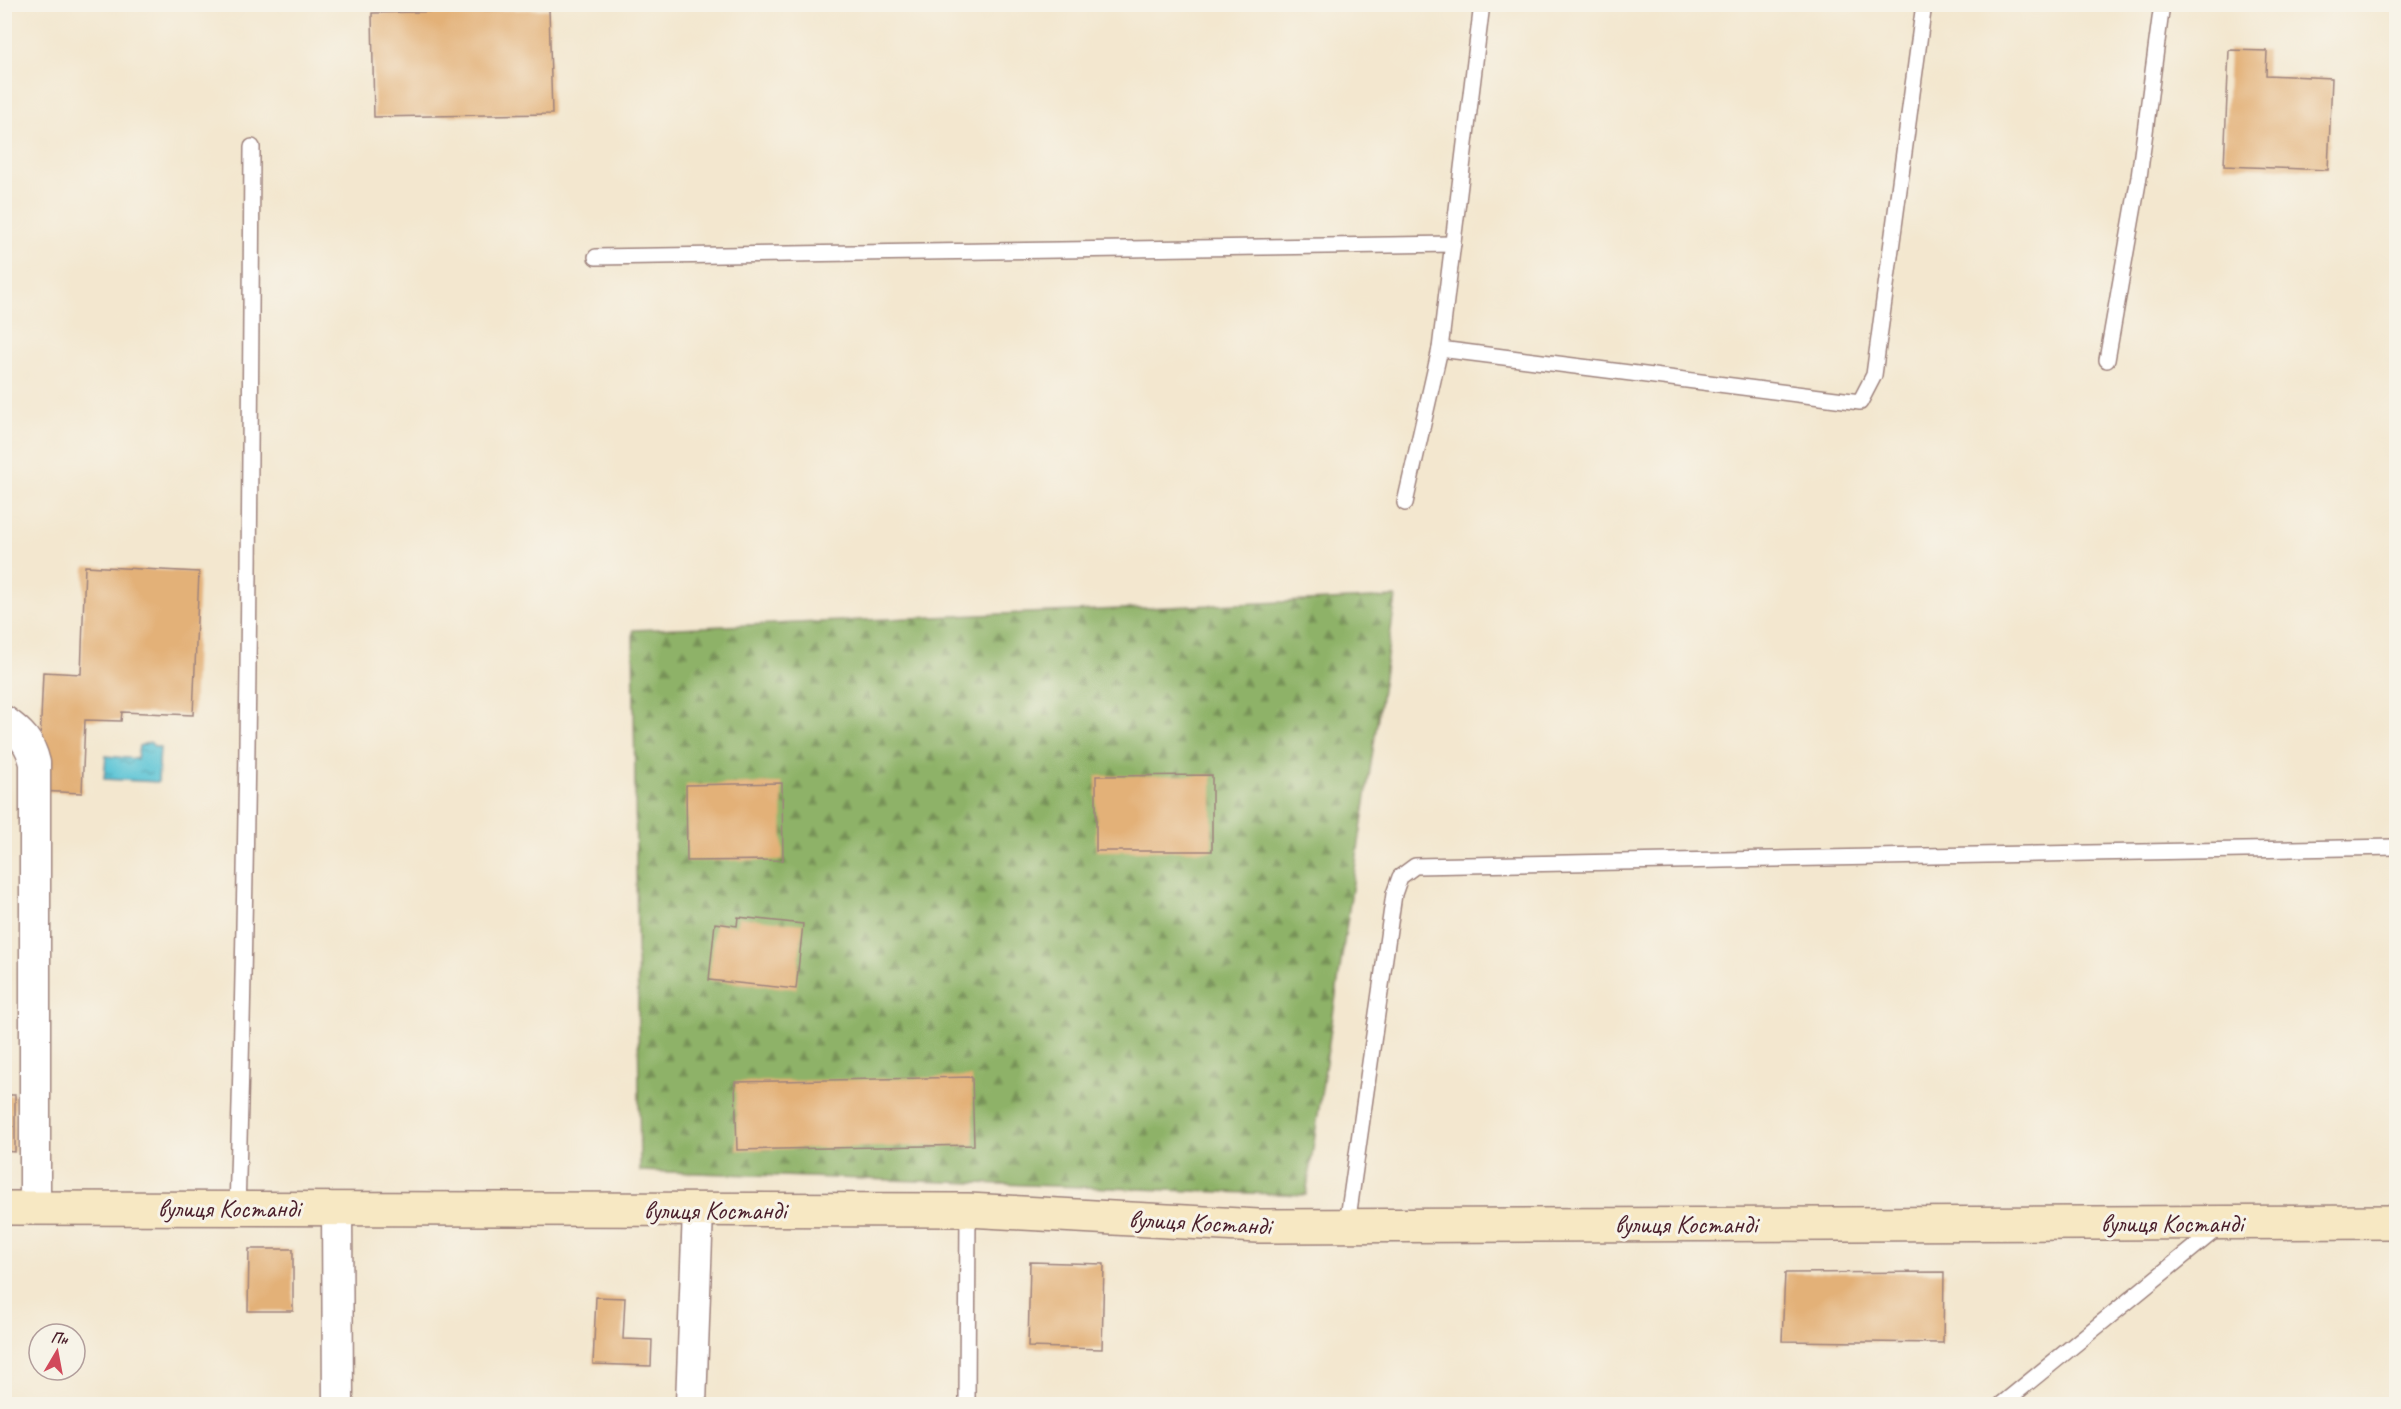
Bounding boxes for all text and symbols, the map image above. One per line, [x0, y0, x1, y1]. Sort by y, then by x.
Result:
street label: вулиця Костанді [158, 1192, 303, 1225]
street label: вулиця Костанді [644, 1194, 789, 1227]
street label: вулиця Костанді [1128, 1202, 1275, 1243]
street label: вулиця Костанді [2101, 1207, 2246, 1240]
street label: вулиця Костанді [1615, 1208, 1760, 1241]
north arrow [27, 1322, 87, 1382]
text: Пн [49, 1327, 70, 1350]

